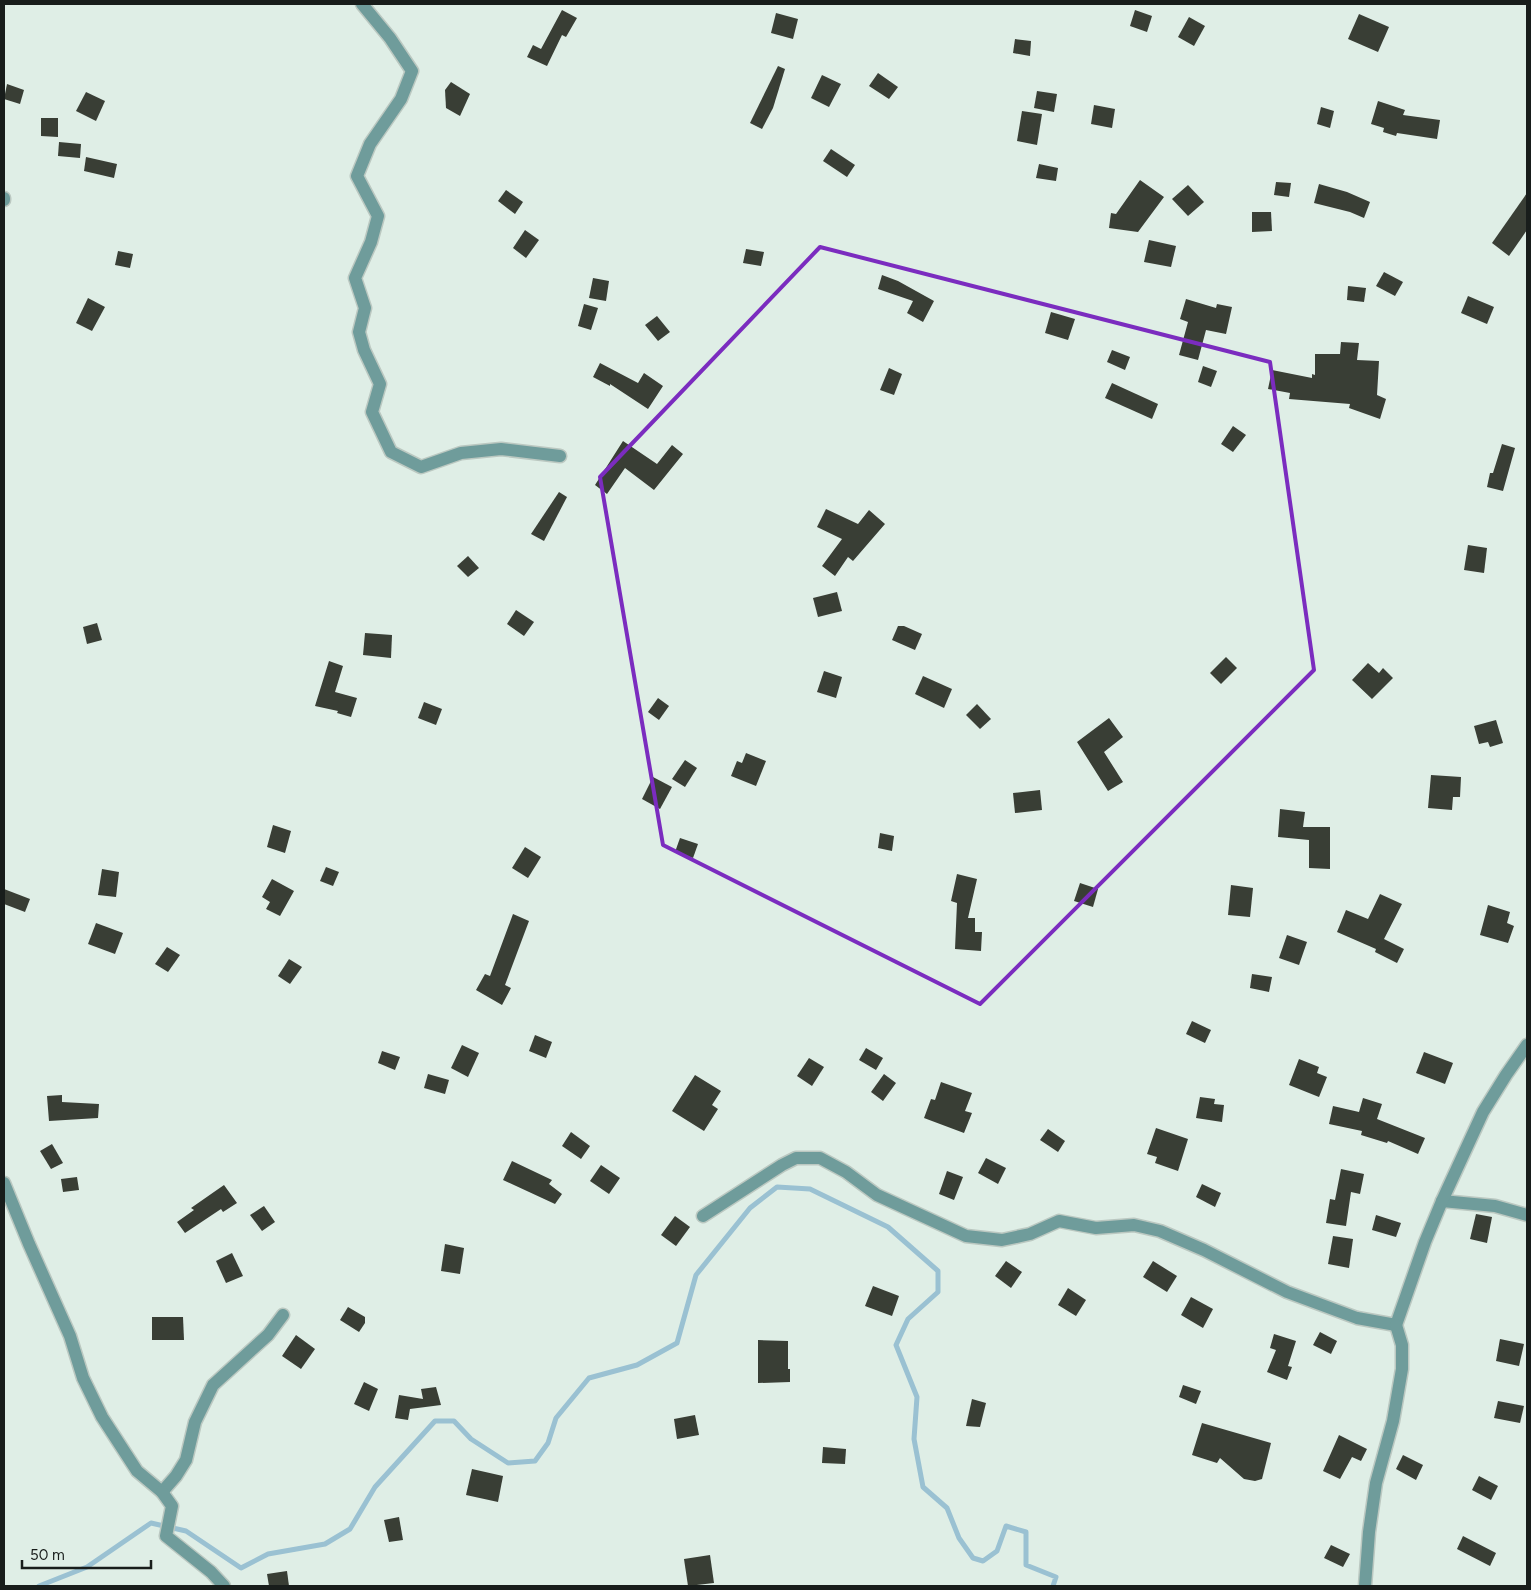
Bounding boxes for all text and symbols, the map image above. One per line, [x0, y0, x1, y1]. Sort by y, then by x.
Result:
scale bar [22, 1538, 151, 1570]
text: 50 m [30, 1546, 65, 1564]

